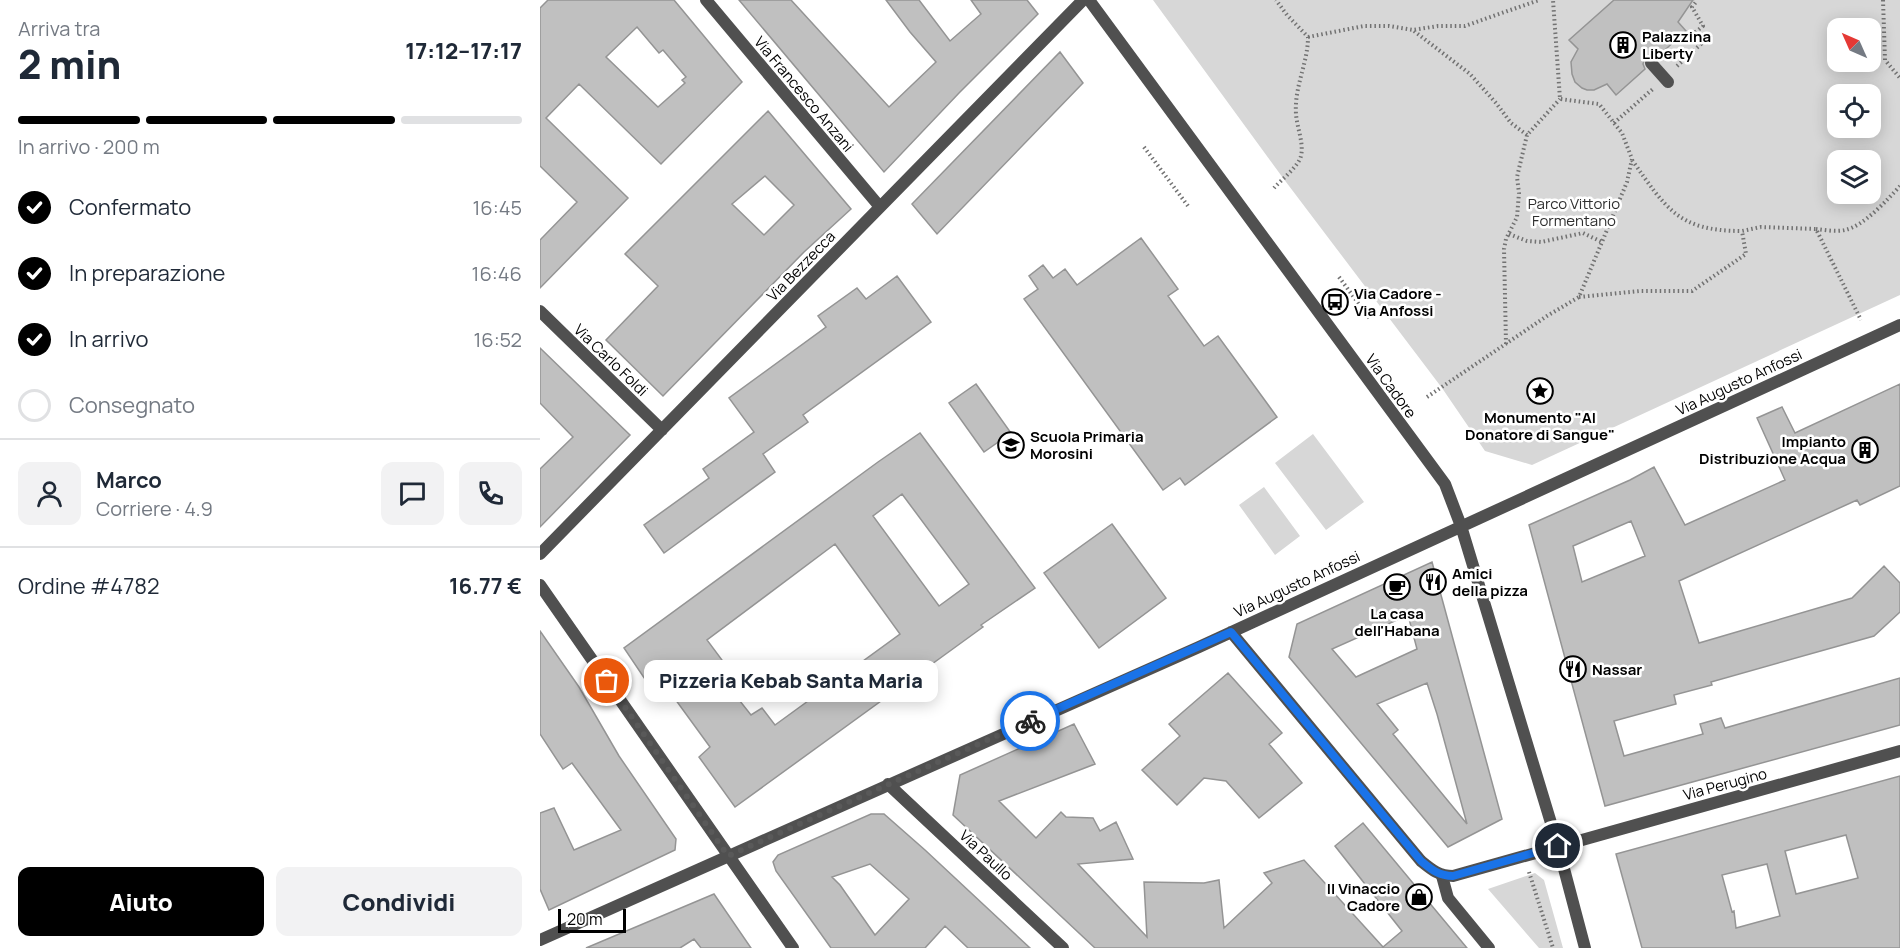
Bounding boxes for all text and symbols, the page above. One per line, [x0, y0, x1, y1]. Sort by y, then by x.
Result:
text: Arriva tra [18, 15, 100, 42]
north arrow [1827, 18, 1881, 72]
map controls [1827, 18, 1881, 204]
place label: Palazzina Liberty [1642, 26, 1711, 64]
building icon: Palazzina Liberty [1608, 30, 1638, 60]
street label: Via Francesco Anzani [749, 32, 859, 156]
text: 17:12–17:17 [405, 36, 522, 66]
text: 2 min [18, 37, 121, 91]
button: locate [1827, 84, 1881, 138]
text: In arrivo · 200 m [18, 133, 160, 160]
button: layers [1827, 150, 1881, 204]
icon: check [18, 191, 51, 224]
text: Confermato [69, 192, 191, 222]
park label: Parco Vittorio Formentano [1528, 193, 1620, 231]
text: 16:45 [472, 194, 522, 221]
street label: Via Bezzecca [762, 226, 840, 306]
icon: check [18, 257, 51, 290]
text: In preparazione [69, 258, 225, 288]
text: 16:46 [472, 260, 522, 287]
place label: Via Cadore - Via Anfossi [1354, 283, 1442, 321]
bus stop icon: Via Cadore - Via Anfossi [1320, 287, 1350, 317]
street label: Via Carlo Foldi [569, 319, 653, 401]
icon: check [18, 323, 51, 356]
text: In arrivo [69, 324, 149, 354]
text: 16:52 [473, 326, 522, 353]
street label: Via Augusto Anfossi [1673, 344, 1805, 420]
street label: Via Cadore [1361, 350, 1422, 422]
place icon: Monumento "Al Donatore di Sangue" [1525, 376, 1555, 406]
text: Consegnato [69, 390, 195, 420]
place label: Monumento "Al Donatore di Sangue" [1465, 407, 1615, 445]
place label: Scuola Primaria Morosini [1030, 426, 1144, 464]
school or university icon: Scuola Primaria Morosini [996, 430, 1026, 460]
place label: Impianto Distribuzione Acqua [1699, 431, 1846, 469]
building icon: Impianto Distribuzione Acqua [1850, 435, 1880, 465]
button: person [18, 462, 81, 525]
button: chat [381, 462, 444, 525]
button: phone [459, 462, 522, 525]
text: Marco [96, 465, 162, 495]
text: Corriere · 4.9 [96, 495, 213, 522]
street label: Via Augusto Anfossi [1231, 546, 1363, 622]
place label: Amici della pizza [1452, 563, 1528, 601]
restaurant icon: Amici della pizza [1418, 567, 1448, 597]
text: Ordine #4782 [18, 571, 160, 601]
text: 16.77 € [449, 571, 522, 601]
cafe icon: La casa dell'Habana [1382, 572, 1412, 602]
place label: La casa dell'Habana [1354, 603, 1440, 641]
restaurant icon: Nassar [1558, 654, 1588, 684]
pin [581, 655, 632, 706]
place label: Nassar [1592, 659, 1642, 680]
callout: Pizzeria Kebab Santa Maria [643, 660, 937, 702]
icon: bag [590, 664, 623, 697]
text: Pizzeria Kebab Santa Maria [659, 667, 923, 694]
courier [1000, 691, 1060, 751]
icon: bike [1014, 705, 1047, 738]
street label: Via Perugino [1681, 763, 1769, 805]
pin [1532, 820, 1583, 871]
street label: Via Paullo [955, 825, 1017, 885]
icon: home [1541, 829, 1574, 862]
button: Aiuto [18, 867, 264, 936]
button: Condividi [276, 867, 522, 936]
place label: Il Vinaccio Cadore [1327, 878, 1400, 916]
shop icon: Il Vinaccio Cadore [1404, 882, 1434, 912]
scale bar [558, 906, 626, 934]
text: 20 m [567, 908, 603, 930]

